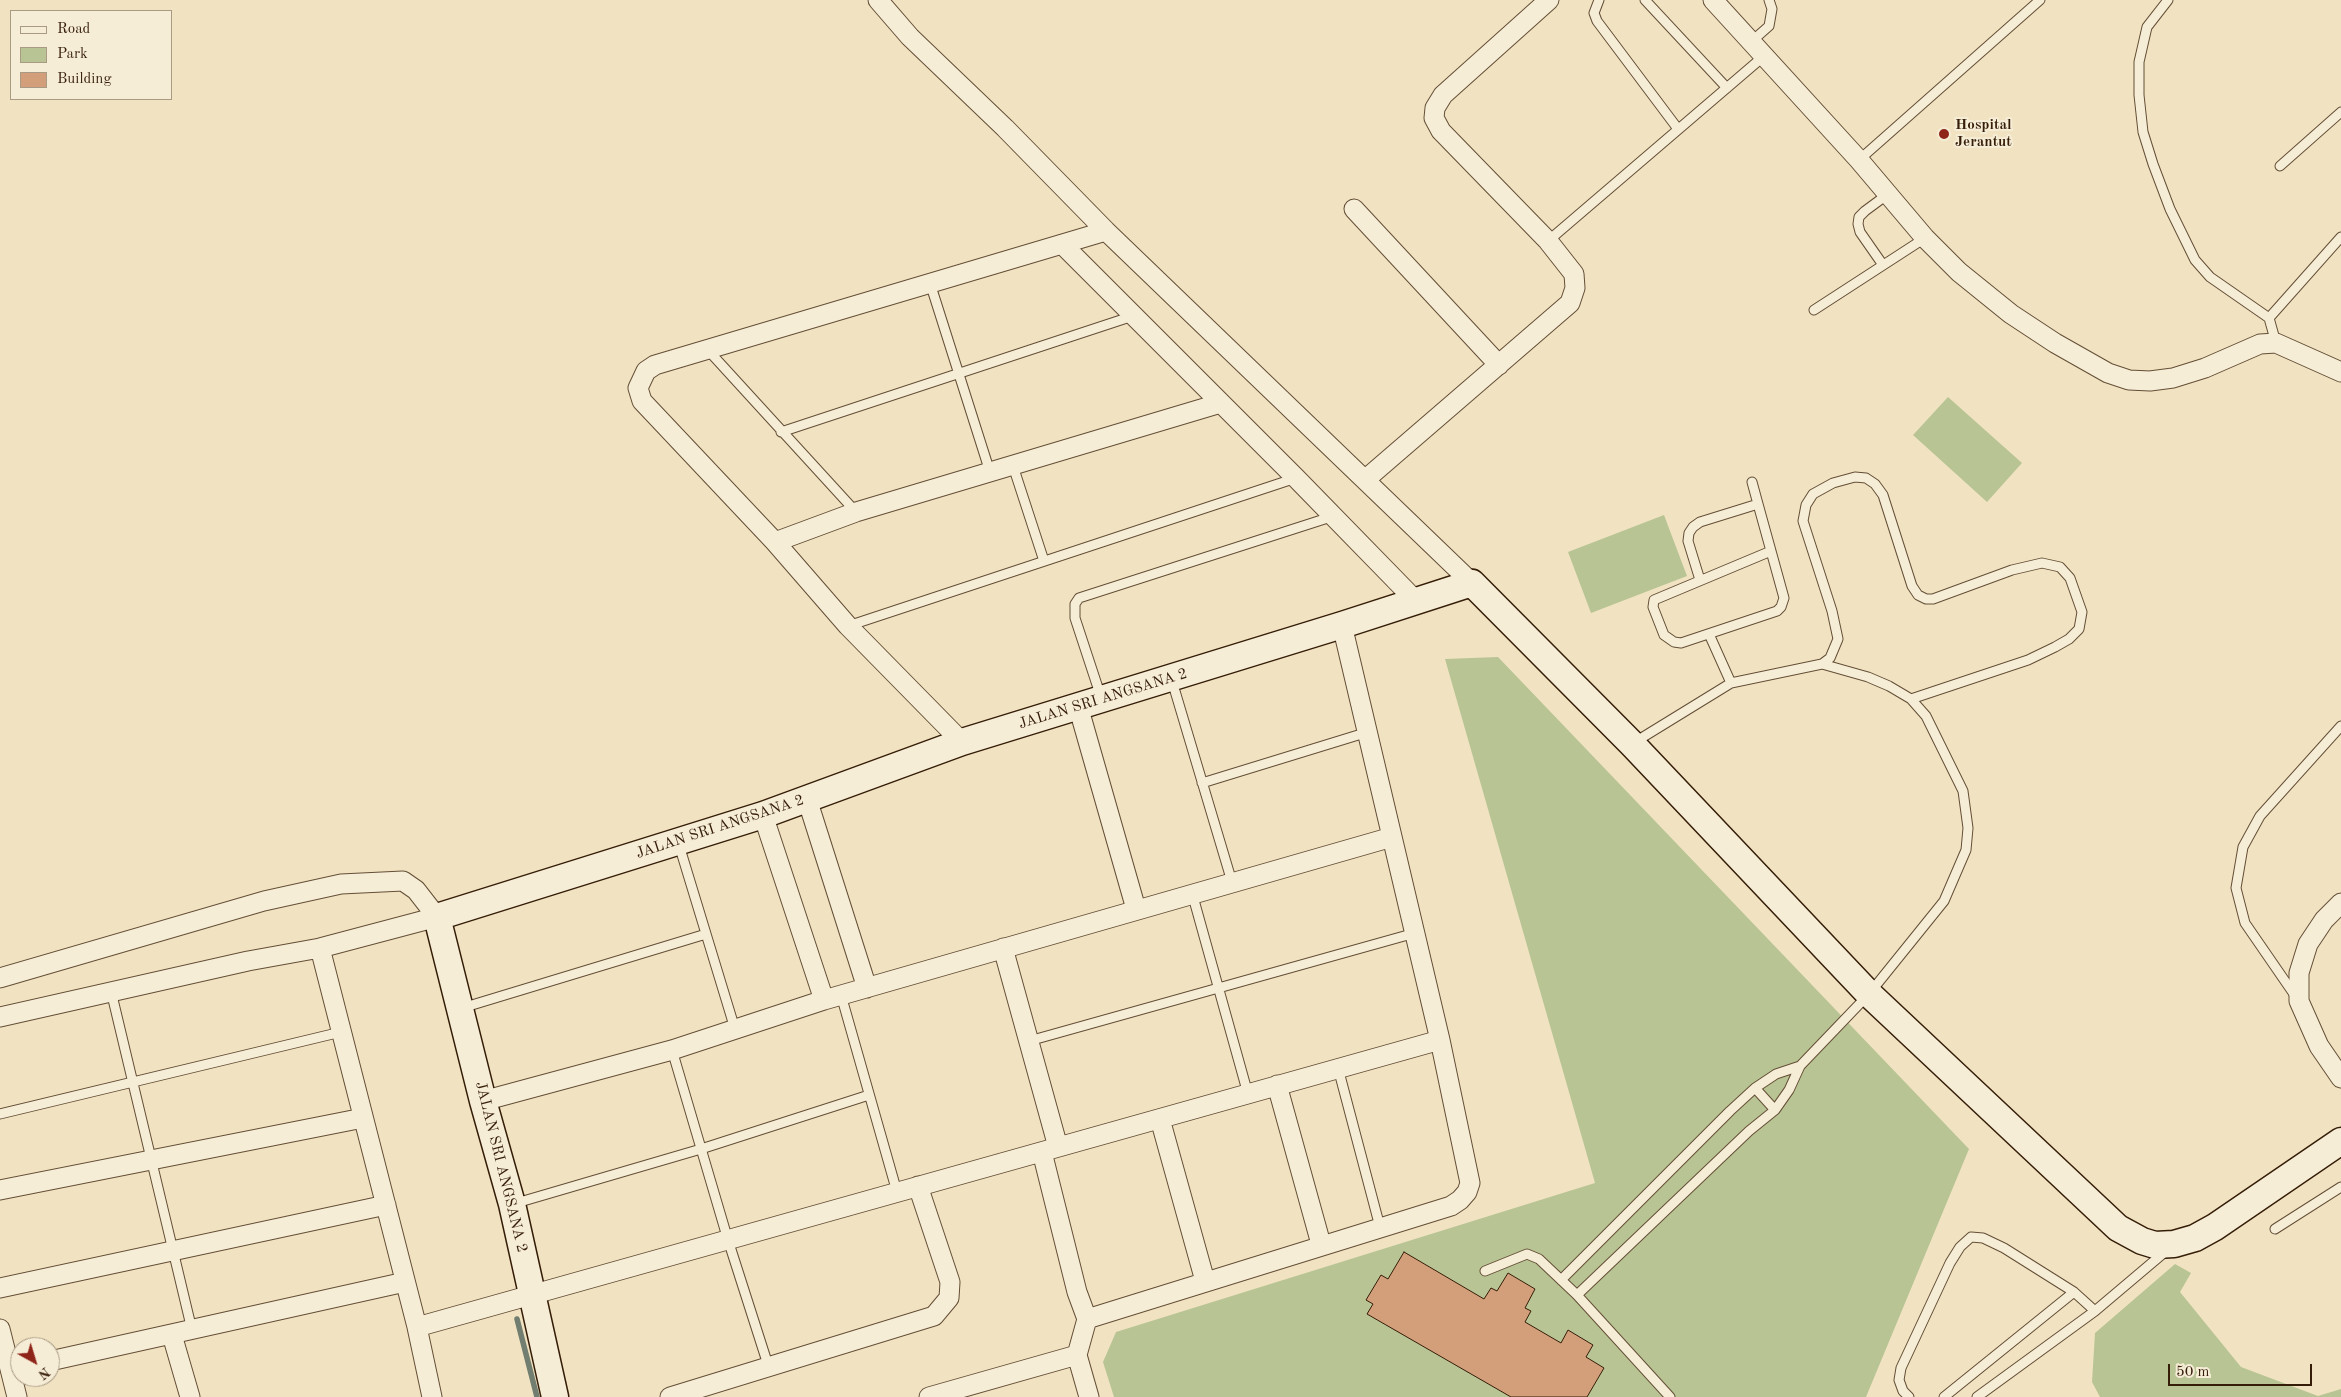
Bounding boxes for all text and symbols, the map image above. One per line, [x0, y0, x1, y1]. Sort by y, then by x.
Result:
legend [10, 10, 172, 100]
text: Road [57, 22, 90, 37]
text: Park [57, 47, 88, 62]
text: Building [57, 72, 112, 87]
place label: Hospital Jerantut [1955, 116, 2012, 151]
marker: Hospital Jerantut [1937, 127, 1951, 141]
street label: JALAN SRI ANGSANA 2 [1016, 665, 1190, 733]
street label: JALAN SRI ANGSANA 2 [634, 791, 806, 863]
street label: JALAN SRI ANGSANA 2 [471, 1080, 531, 1254]
north arrow [10, 1337, 60, 1387]
scale bar [2171, 1354, 2315, 1386]
text: N [35, 1364, 52, 1382]
text: 50 m [2176, 1365, 2210, 1380]

